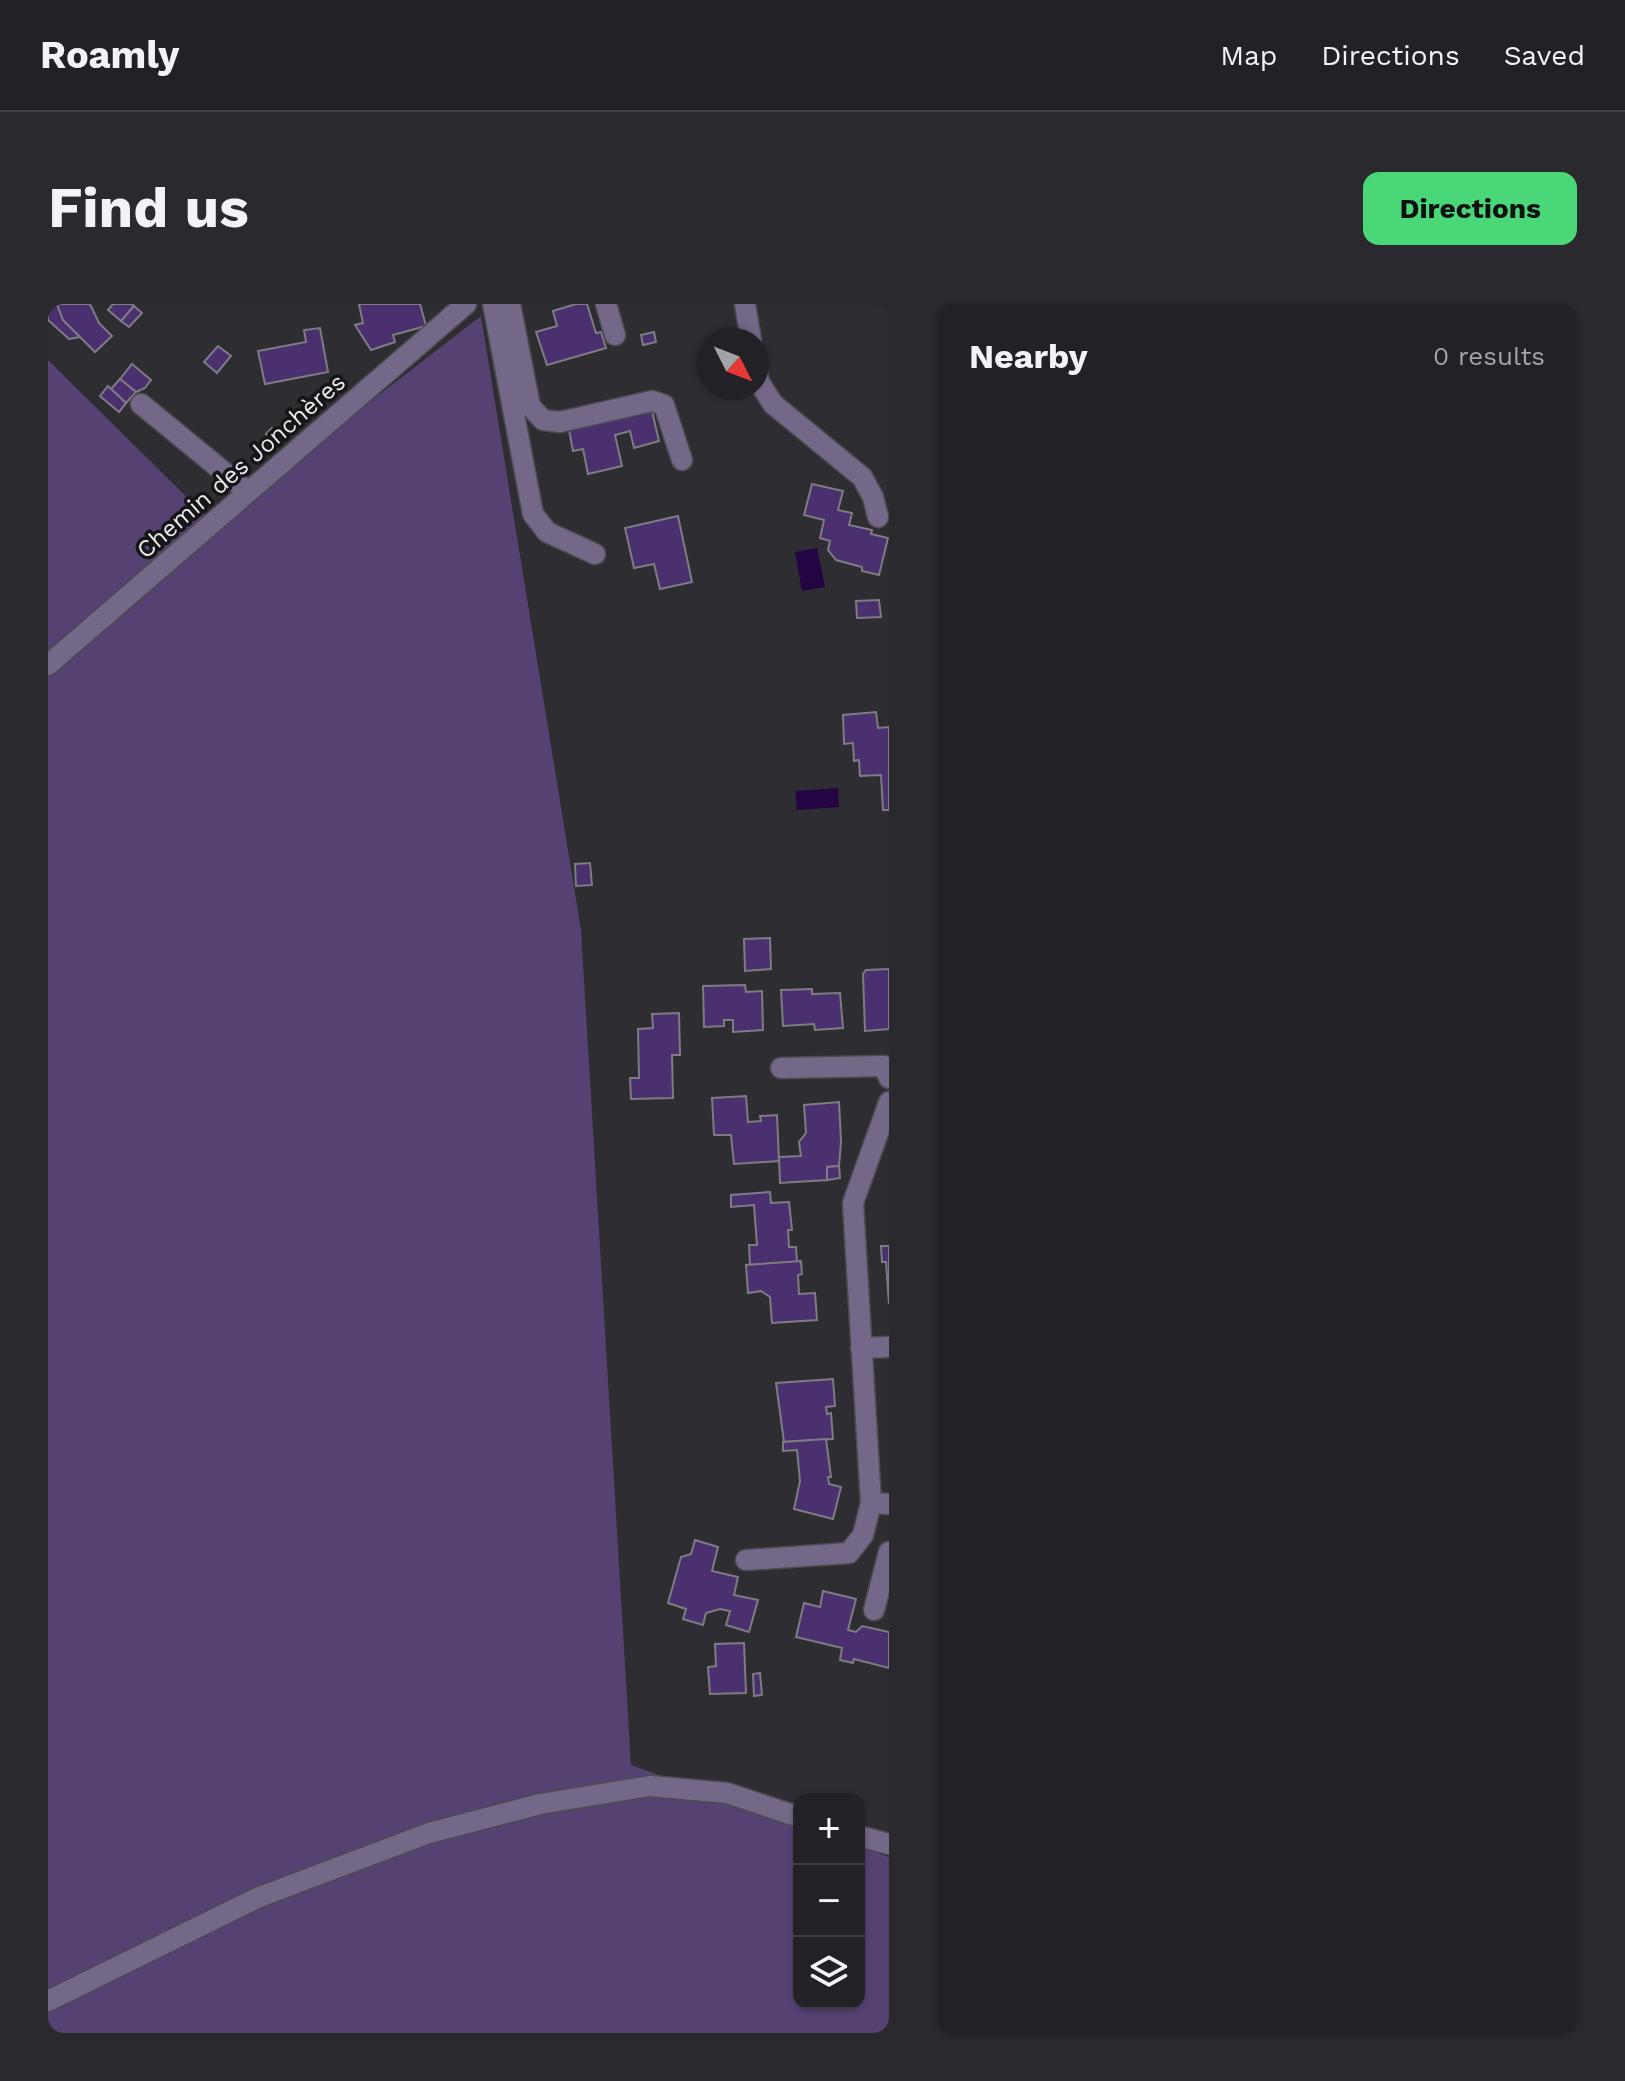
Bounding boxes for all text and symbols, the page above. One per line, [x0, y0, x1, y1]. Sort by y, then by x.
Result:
text: Roamly [40, 33, 179, 77]
text: Map [1220, 39, 1277, 72]
text: Directions [1321, 39, 1460, 72]
text: Saved [1504, 39, 1585, 72]
button: Directions [1363, 172, 1577, 245]
text: Find us [48, 175, 249, 241]
north arrow [697, 328, 769, 400]
text: Nearby [969, 336, 1088, 376]
text: 0 results [1433, 341, 1545, 371]
street label: Chemin des Jonchères [131, 368, 351, 564]
map controls [793, 1793, 865, 2009]
button: + [793, 1793, 865, 1865]
button: − [793, 1865, 865, 1937]
button: layers [793, 1937, 865, 2009]

